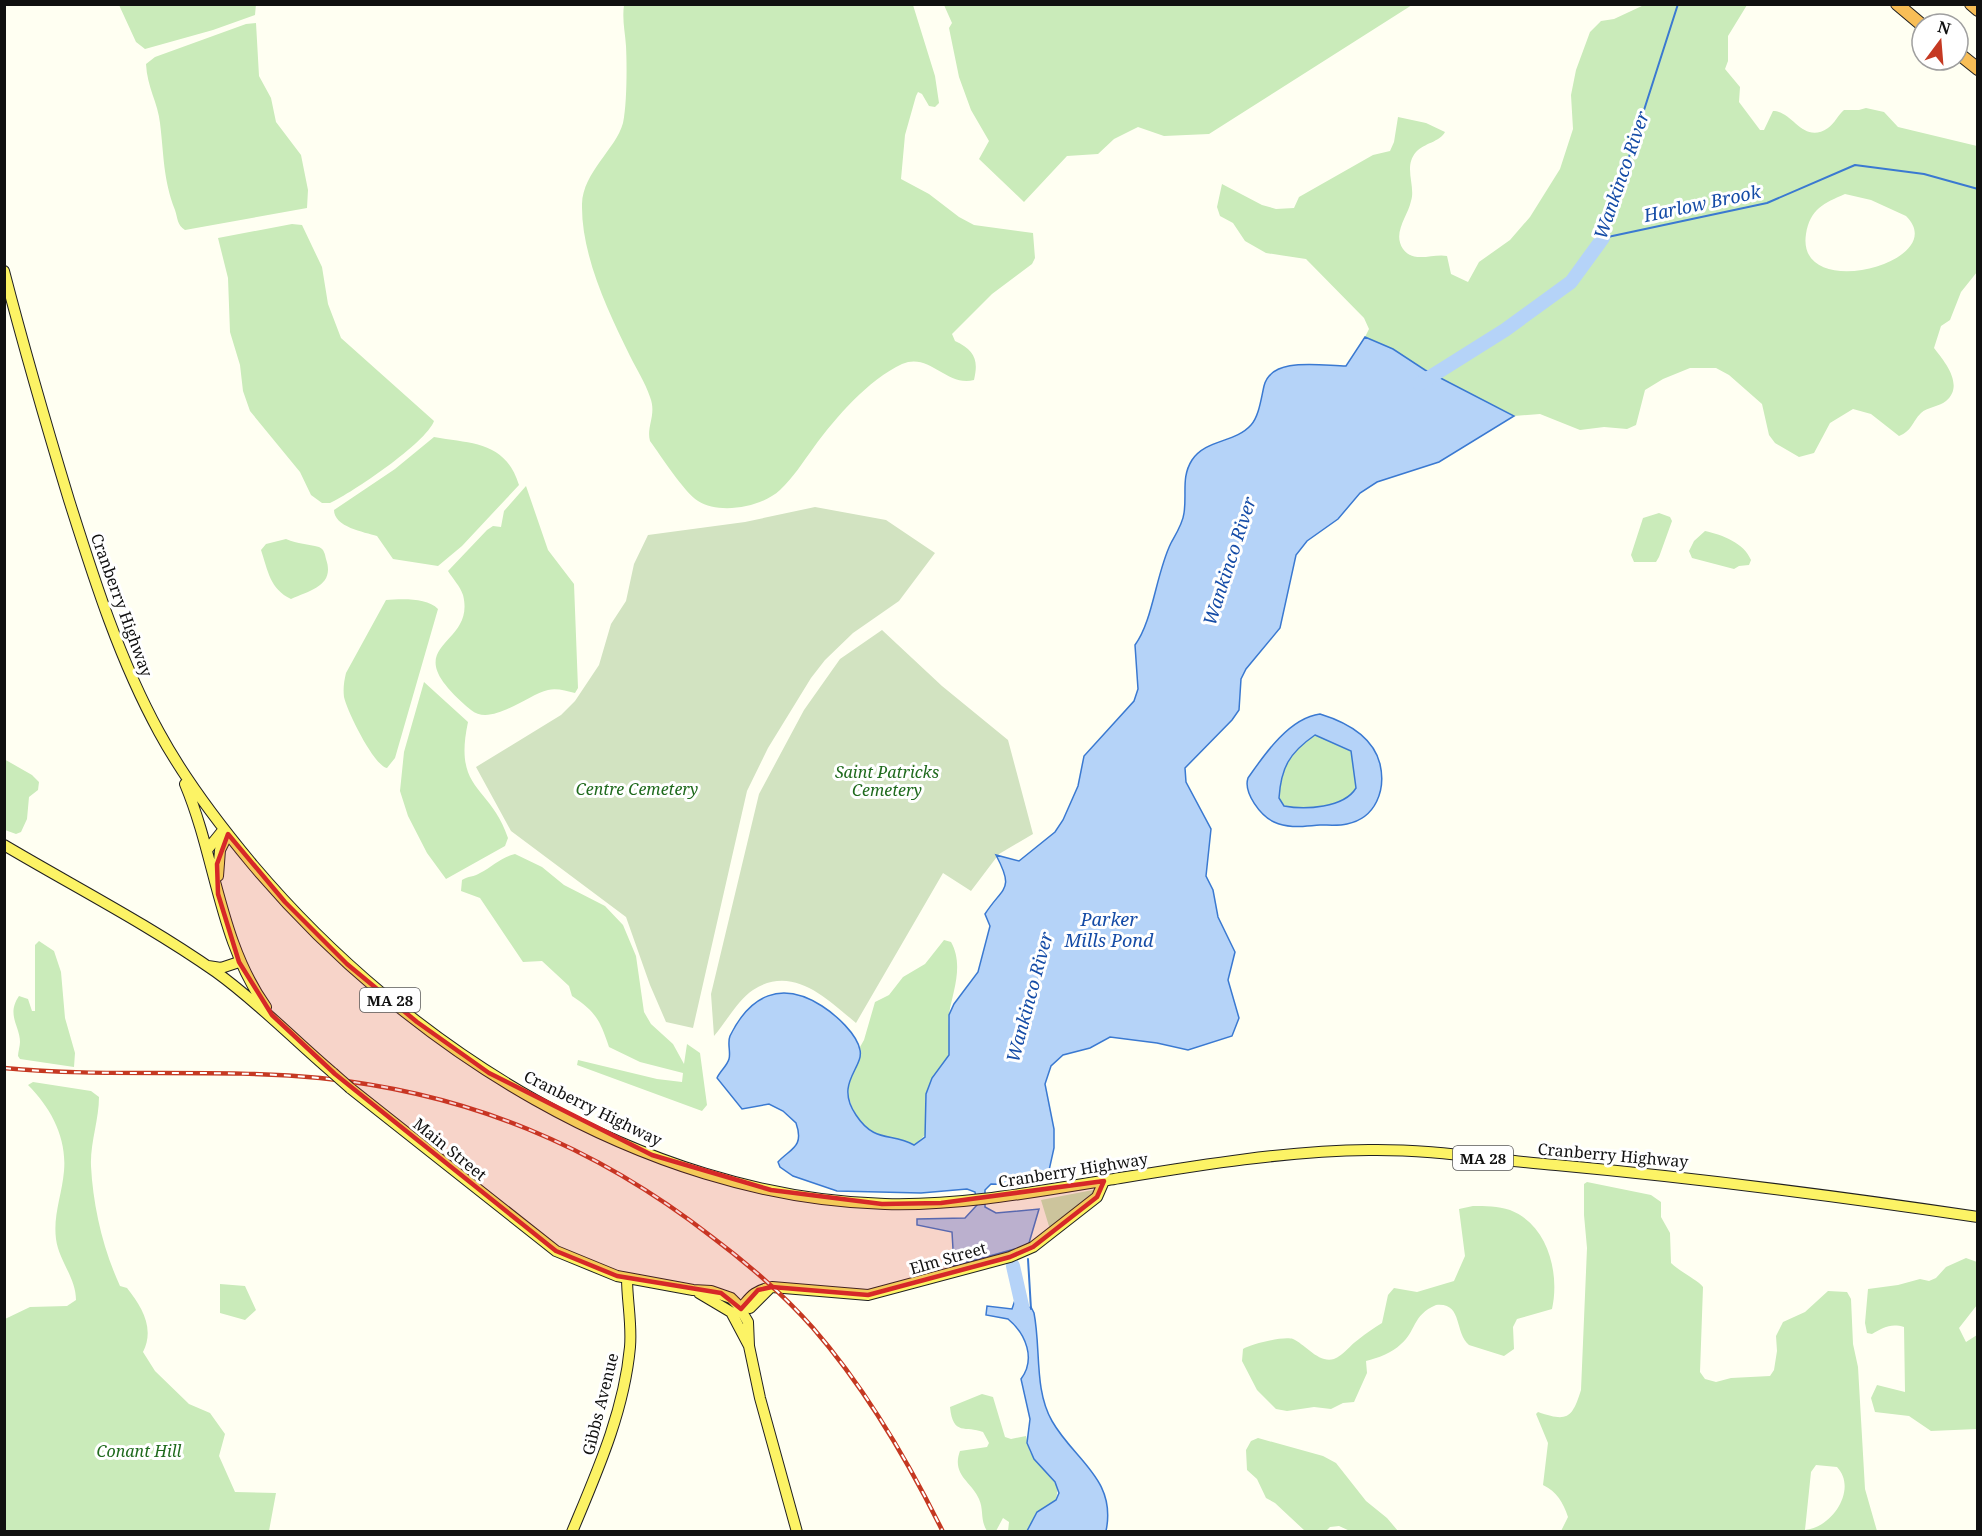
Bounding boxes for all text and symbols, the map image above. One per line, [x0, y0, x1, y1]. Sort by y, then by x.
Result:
north arrow [1910, 12, 1970, 72]
text: N [1935, 15, 1954, 40]
water label: Wankinco River [1588, 107, 1654, 242]
water label: Harlow Brook [1640, 179, 1763, 227]
water label: Wankinco River [1197, 493, 1261, 628]
street label: Cranberry Highway [86, 530, 159, 681]
park label: Saint Patricks Cemetery [835, 761, 939, 801]
park label: Centre Cemetery [576, 778, 698, 800]
water label: Parker Mills Pond [1063, 907, 1154, 952]
water label: Wankinco River [1000, 929, 1058, 1065]
road number: MA 28 [360, 988, 420, 1012]
street label: Cranberry Highway [520, 1065, 667, 1151]
street label: Main Street [409, 1113, 491, 1186]
street label: Cranberry Highway [1537, 1137, 1690, 1173]
road number: MA 28 [1453, 1146, 1513, 1170]
street label: Cranberry Highway [997, 1147, 1150, 1193]
street label: Elm Street [907, 1236, 989, 1279]
street label: Gibbs Avenue [577, 1351, 623, 1457]
park label: Conant Hill [97, 1440, 182, 1462]

